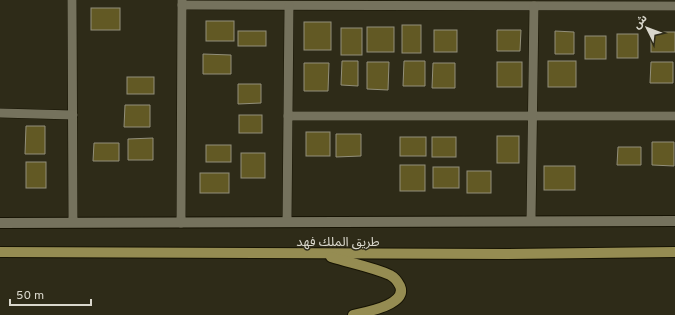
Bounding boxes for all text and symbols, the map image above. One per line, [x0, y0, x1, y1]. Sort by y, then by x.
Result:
north arrow [627, 8, 667, 48]
text: ش [630, 12, 651, 32]
street label: طريق الملك فهد [296, 235, 380, 251]
scale bar [10, 281, 91, 307]
text: 50 m [16, 288, 44, 304]

